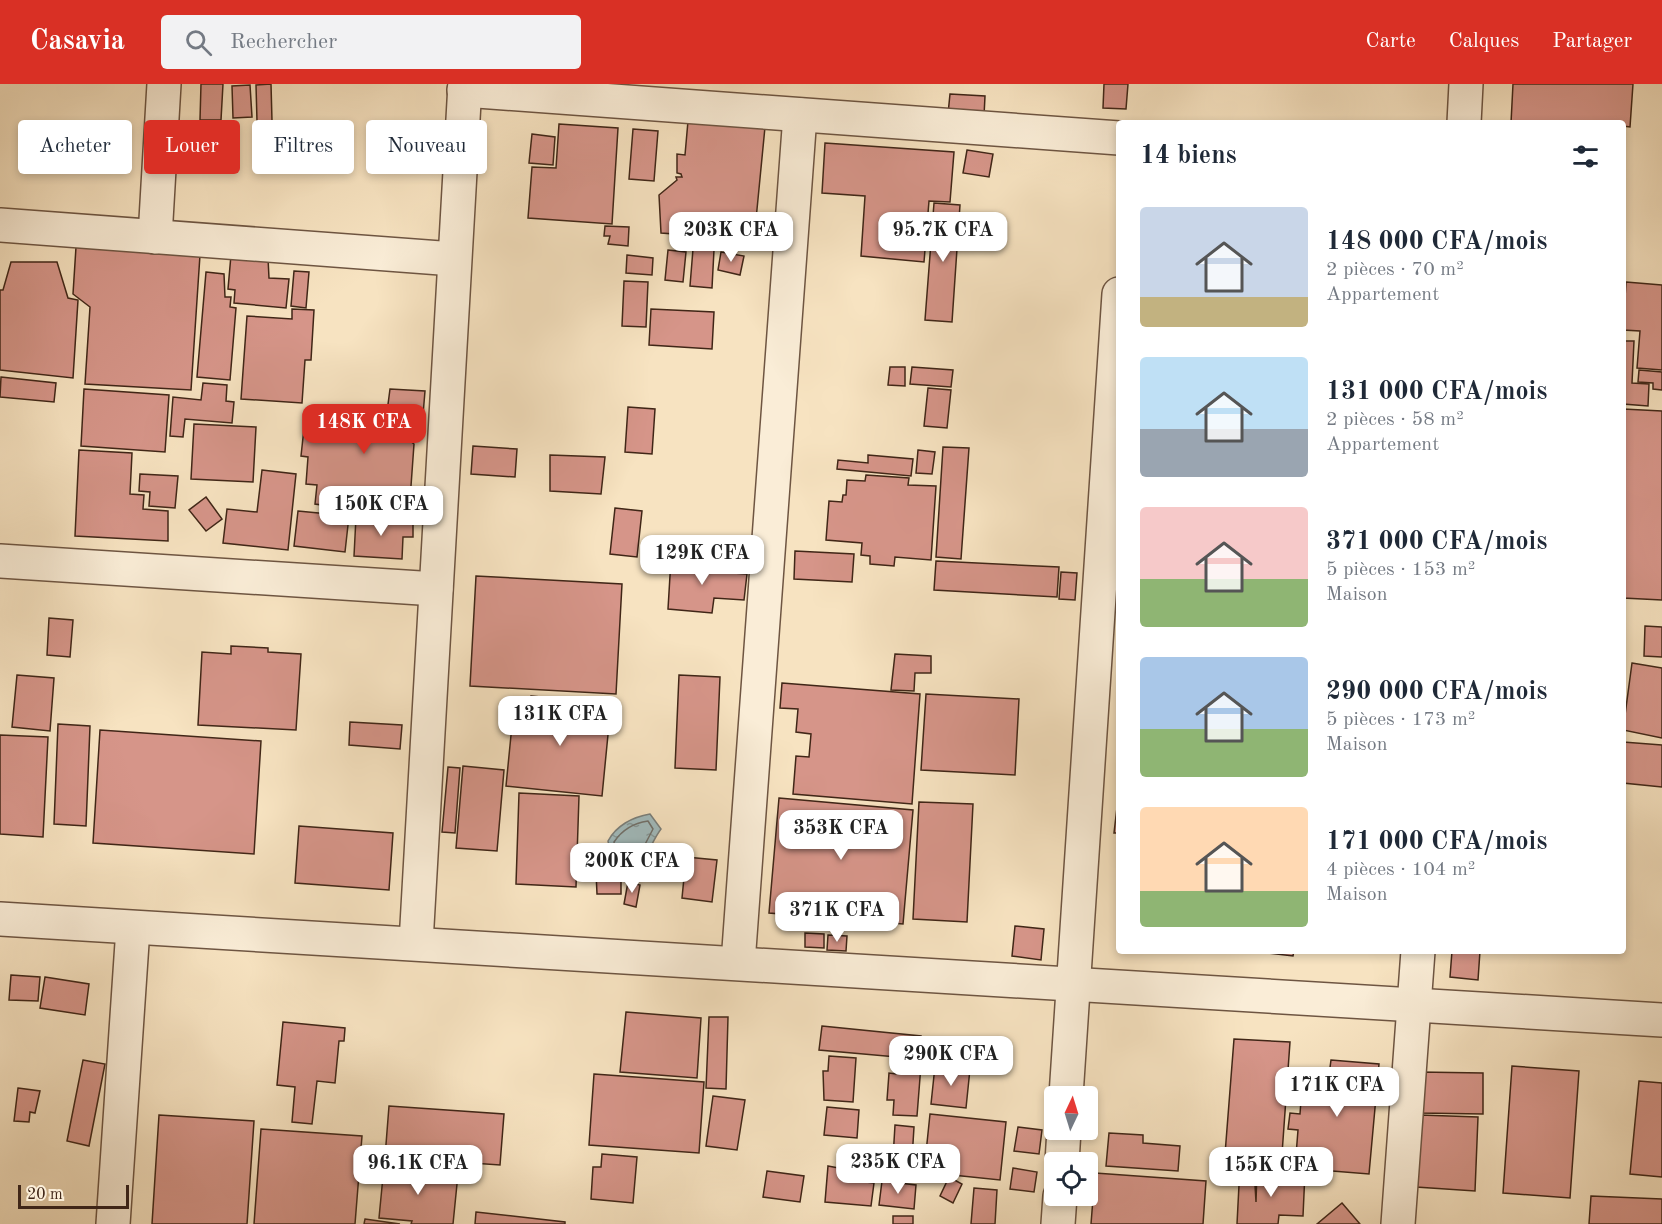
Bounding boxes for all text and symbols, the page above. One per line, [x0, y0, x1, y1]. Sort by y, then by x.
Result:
search box [161, 15, 581, 69]
icon: search [182, 26, 215, 59]
text: Casavia [30, 28, 125, 56]
text: Rechercher [230, 31, 337, 53]
text: Carte [1366, 31, 1416, 52]
text: Calques [1449, 31, 1519, 52]
text: Partager [1552, 31, 1632, 52]
chip: Acheter [18, 120, 132, 174]
chip: Louer [144, 120, 240, 174]
chip: Filtres [252, 120, 354, 174]
chip: Nouveau [366, 120, 487, 174]
icon: filters [1569, 140, 1602, 173]
text: 14 biens [1140, 143, 1237, 169]
pin: 203K CFA [669, 212, 793, 263]
pin: 95.7K CFA [874, 212, 1012, 263]
text: 203K CFA [683, 221, 779, 241]
text: 95.7K CFA [892, 221, 994, 241]
text: 148 000 CFA/mois [1326, 229, 1547, 255]
icon: home [1188, 231, 1260, 303]
text: 2 pièces · 70 m² [1326, 260, 1464, 280]
text: Appartement [1326, 285, 1439, 305]
text: 131 000 CFA/mois [1326, 379, 1547, 405]
icon: home [1188, 381, 1260, 453]
pin: 148K CFA [302, 404, 426, 455]
text: 2 pièces · 58 m² [1326, 410, 1464, 430]
text: 148K CFA [316, 413, 412, 433]
text: Appartement [1326, 435, 1439, 455]
pin: 150K CFA [319, 486, 443, 537]
text: 150K CFA [333, 495, 429, 515]
text: 371 000 CFA/mois [1326, 529, 1547, 555]
icon: home [1188, 531, 1260, 603]
pin: 129K CFA [640, 535, 764, 586]
text: 129K CFA [654, 544, 750, 564]
text: 5 pièces · 153 m² [1326, 560, 1475, 580]
text: Maison [1326, 585, 1387, 605]
text: 290 000 CFA/mois [1326, 679, 1547, 705]
icon: home [1188, 681, 1260, 753]
pin: 131K CFA [498, 696, 622, 747]
text: 131K CFA [512, 705, 608, 725]
text: 5 pièces · 173 m² [1326, 710, 1475, 730]
text: Maison [1326, 735, 1387, 755]
pin: 353K CFA [779, 810, 903, 861]
text: 353K CFA [793, 819, 889, 839]
text: 171 000 CFA/mois [1326, 829, 1547, 855]
icon: home [1188, 831, 1260, 903]
pin: 200K CFA [570, 843, 694, 894]
text: 200K CFA [584, 852, 680, 872]
text: 4 pièces · 104 m² [1326, 860, 1475, 880]
text: Maison [1326, 885, 1387, 905]
pin: 371K CFA [775, 892, 899, 943]
text: 371K CFA [789, 901, 885, 921]
pin: 290K CFA [889, 1036, 1013, 1087]
text: 290K CFA [903, 1045, 999, 1065]
pin: 171K CFA [1275, 1067, 1399, 1118]
text: 171K CFA [1289, 1076, 1385, 1096]
north arrow [1044, 1086, 1098, 1140]
map controls [1044, 1086, 1098, 1206]
pin: 235K CFA [836, 1144, 960, 1195]
pin: 96.1K CFA [349, 1145, 487, 1196]
pin: 155K CFA [1209, 1147, 1333, 1198]
button: locate [1044, 1152, 1098, 1206]
text: 235K CFA [850, 1153, 946, 1173]
text: 96.1K CFA [367, 1154, 469, 1174]
text: 155K CFA [1223, 1156, 1319, 1176]
scale bar [18, 1182, 129, 1210]
text: 20 m [27, 1187, 63, 1203]

